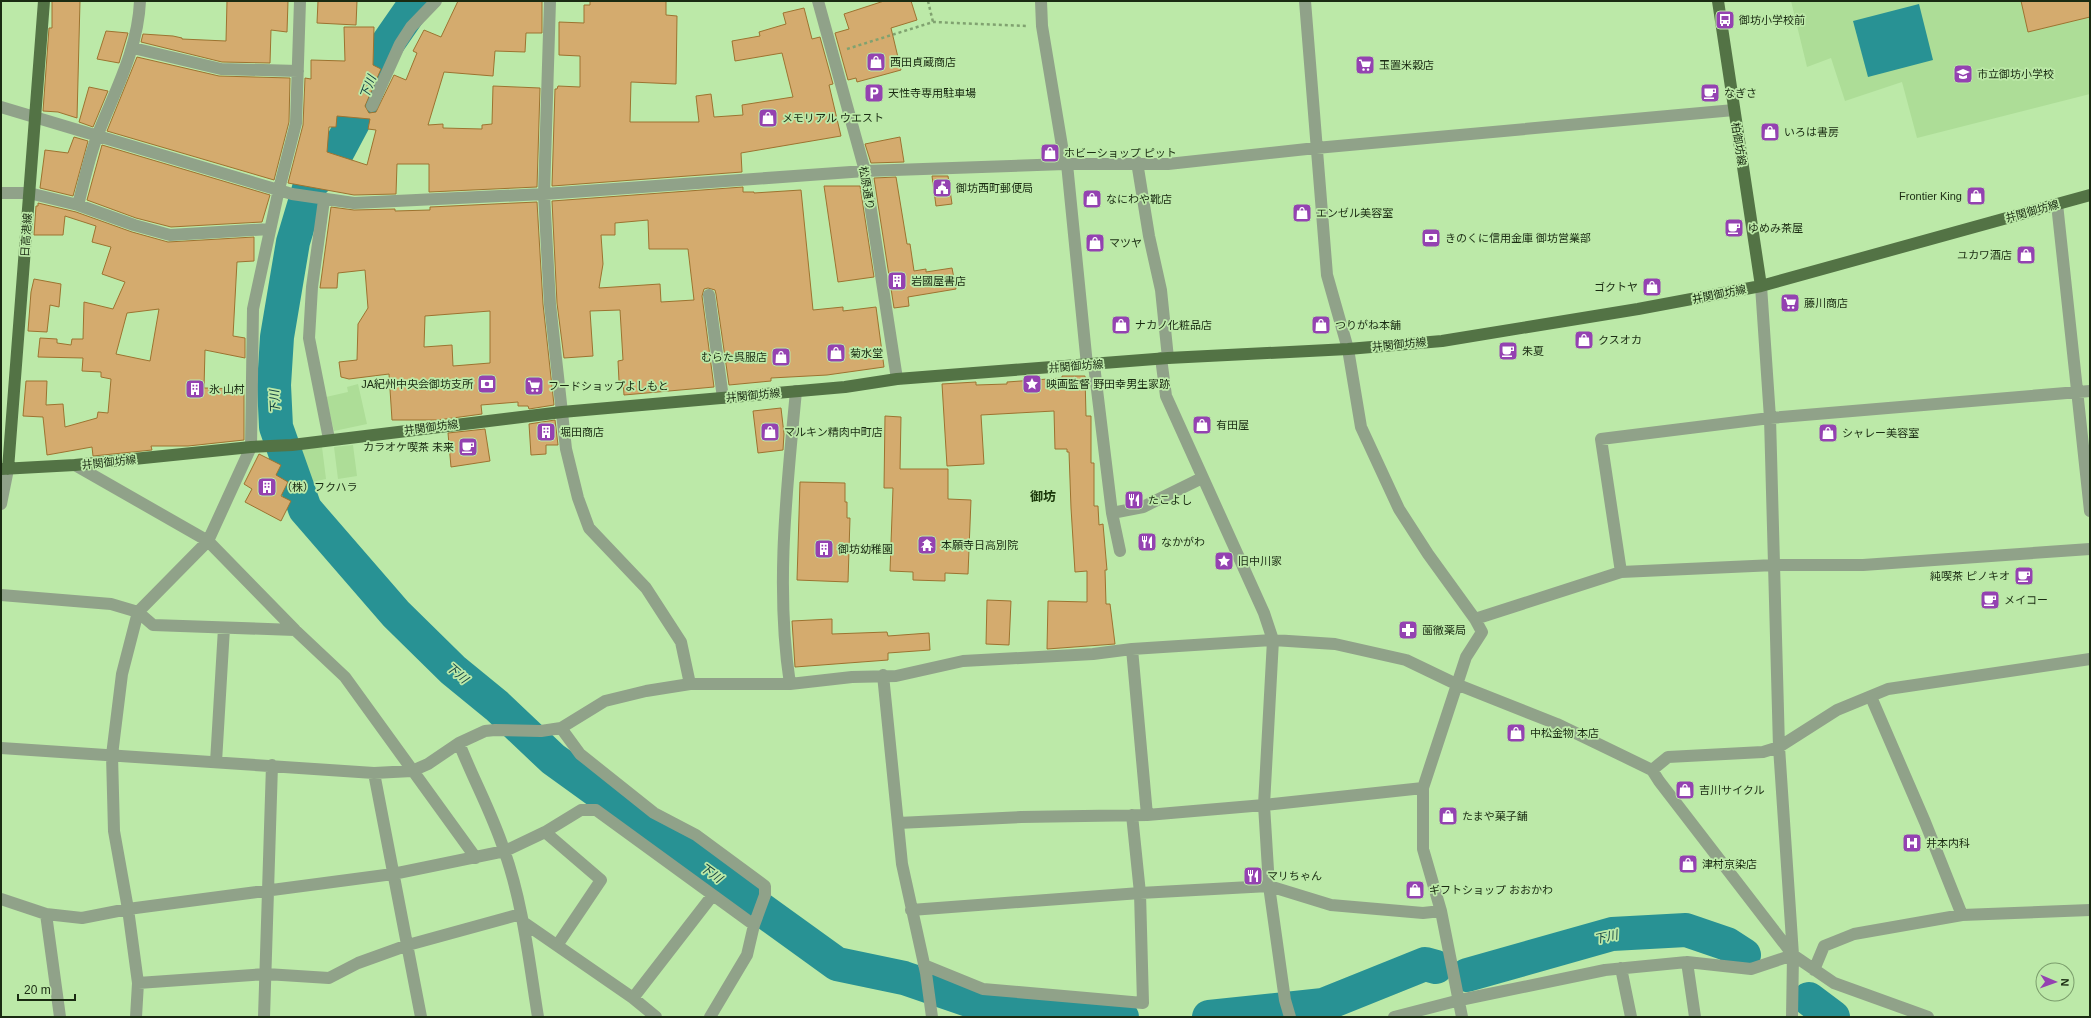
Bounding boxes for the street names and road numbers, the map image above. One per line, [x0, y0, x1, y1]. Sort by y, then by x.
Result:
street label: 柏御坊線 [1730, 121, 1748, 167]
street label: 松原通り [857, 165, 877, 211]
street label: 井関御坊線 [2004, 198, 2060, 224]
street label: 日高港線 [18, 213, 34, 257]
street label: 井関御坊線 [1691, 283, 1747, 305]
street label: 井関御坊線 [1371, 336, 1427, 352]
street label: 井関御坊線 [1048, 358, 1104, 374]
street label: 井関御坊線 [725, 387, 781, 403]
street label: 井関御坊線 [403, 418, 459, 436]
street label: 井関御坊線 [81, 453, 137, 471]

